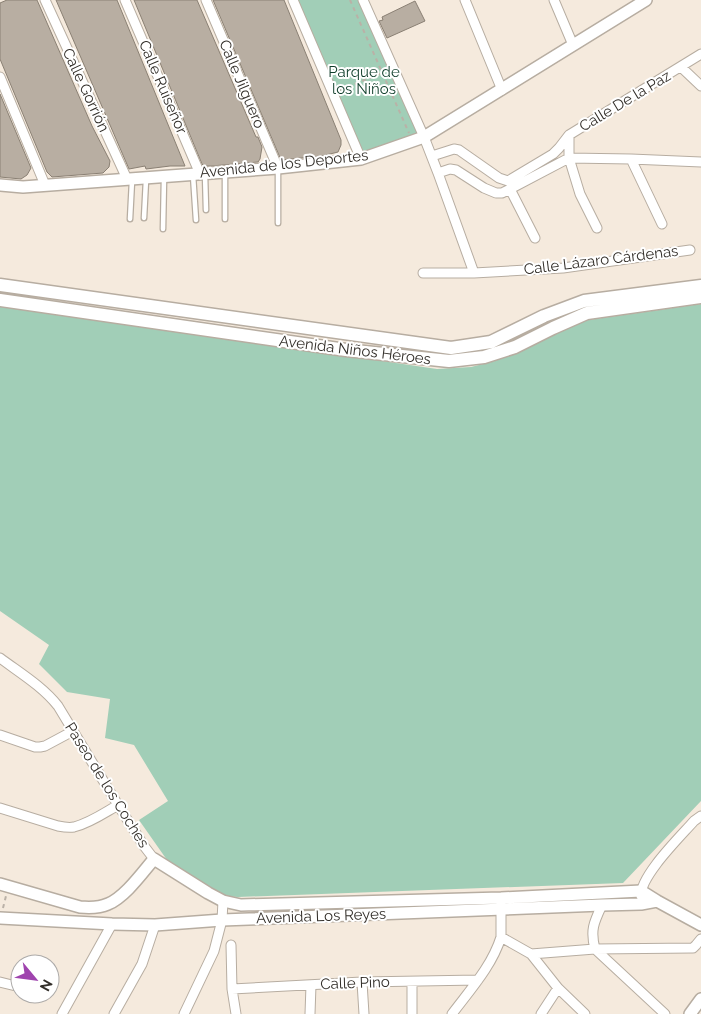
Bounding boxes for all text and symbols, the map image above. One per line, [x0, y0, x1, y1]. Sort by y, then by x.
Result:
street label: Calle Ruiseñor [135, 37, 191, 137]
street label: Calle Jilguero [215, 37, 269, 131]
street label: Calle Gorrión [59, 45, 113, 135]
park label: Parque de los Niños [328, 63, 400, 98]
street label: Calle De la Paz [576, 67, 674, 135]
street label: Avenida de los Deportes [199, 146, 369, 182]
street label: Calle Lázaro Cárdenas [523, 242, 679, 278]
street label: Avenida Niños Héroes [278, 332, 432, 368]
street label: Paseo de los Coches [61, 719, 153, 851]
street label: Avenida Los Reyes [256, 905, 386, 927]
north arrow [10, 954, 60, 1004]
street label: Calle Pino [320, 973, 390, 993]
text: N [37, 977, 56, 994]

